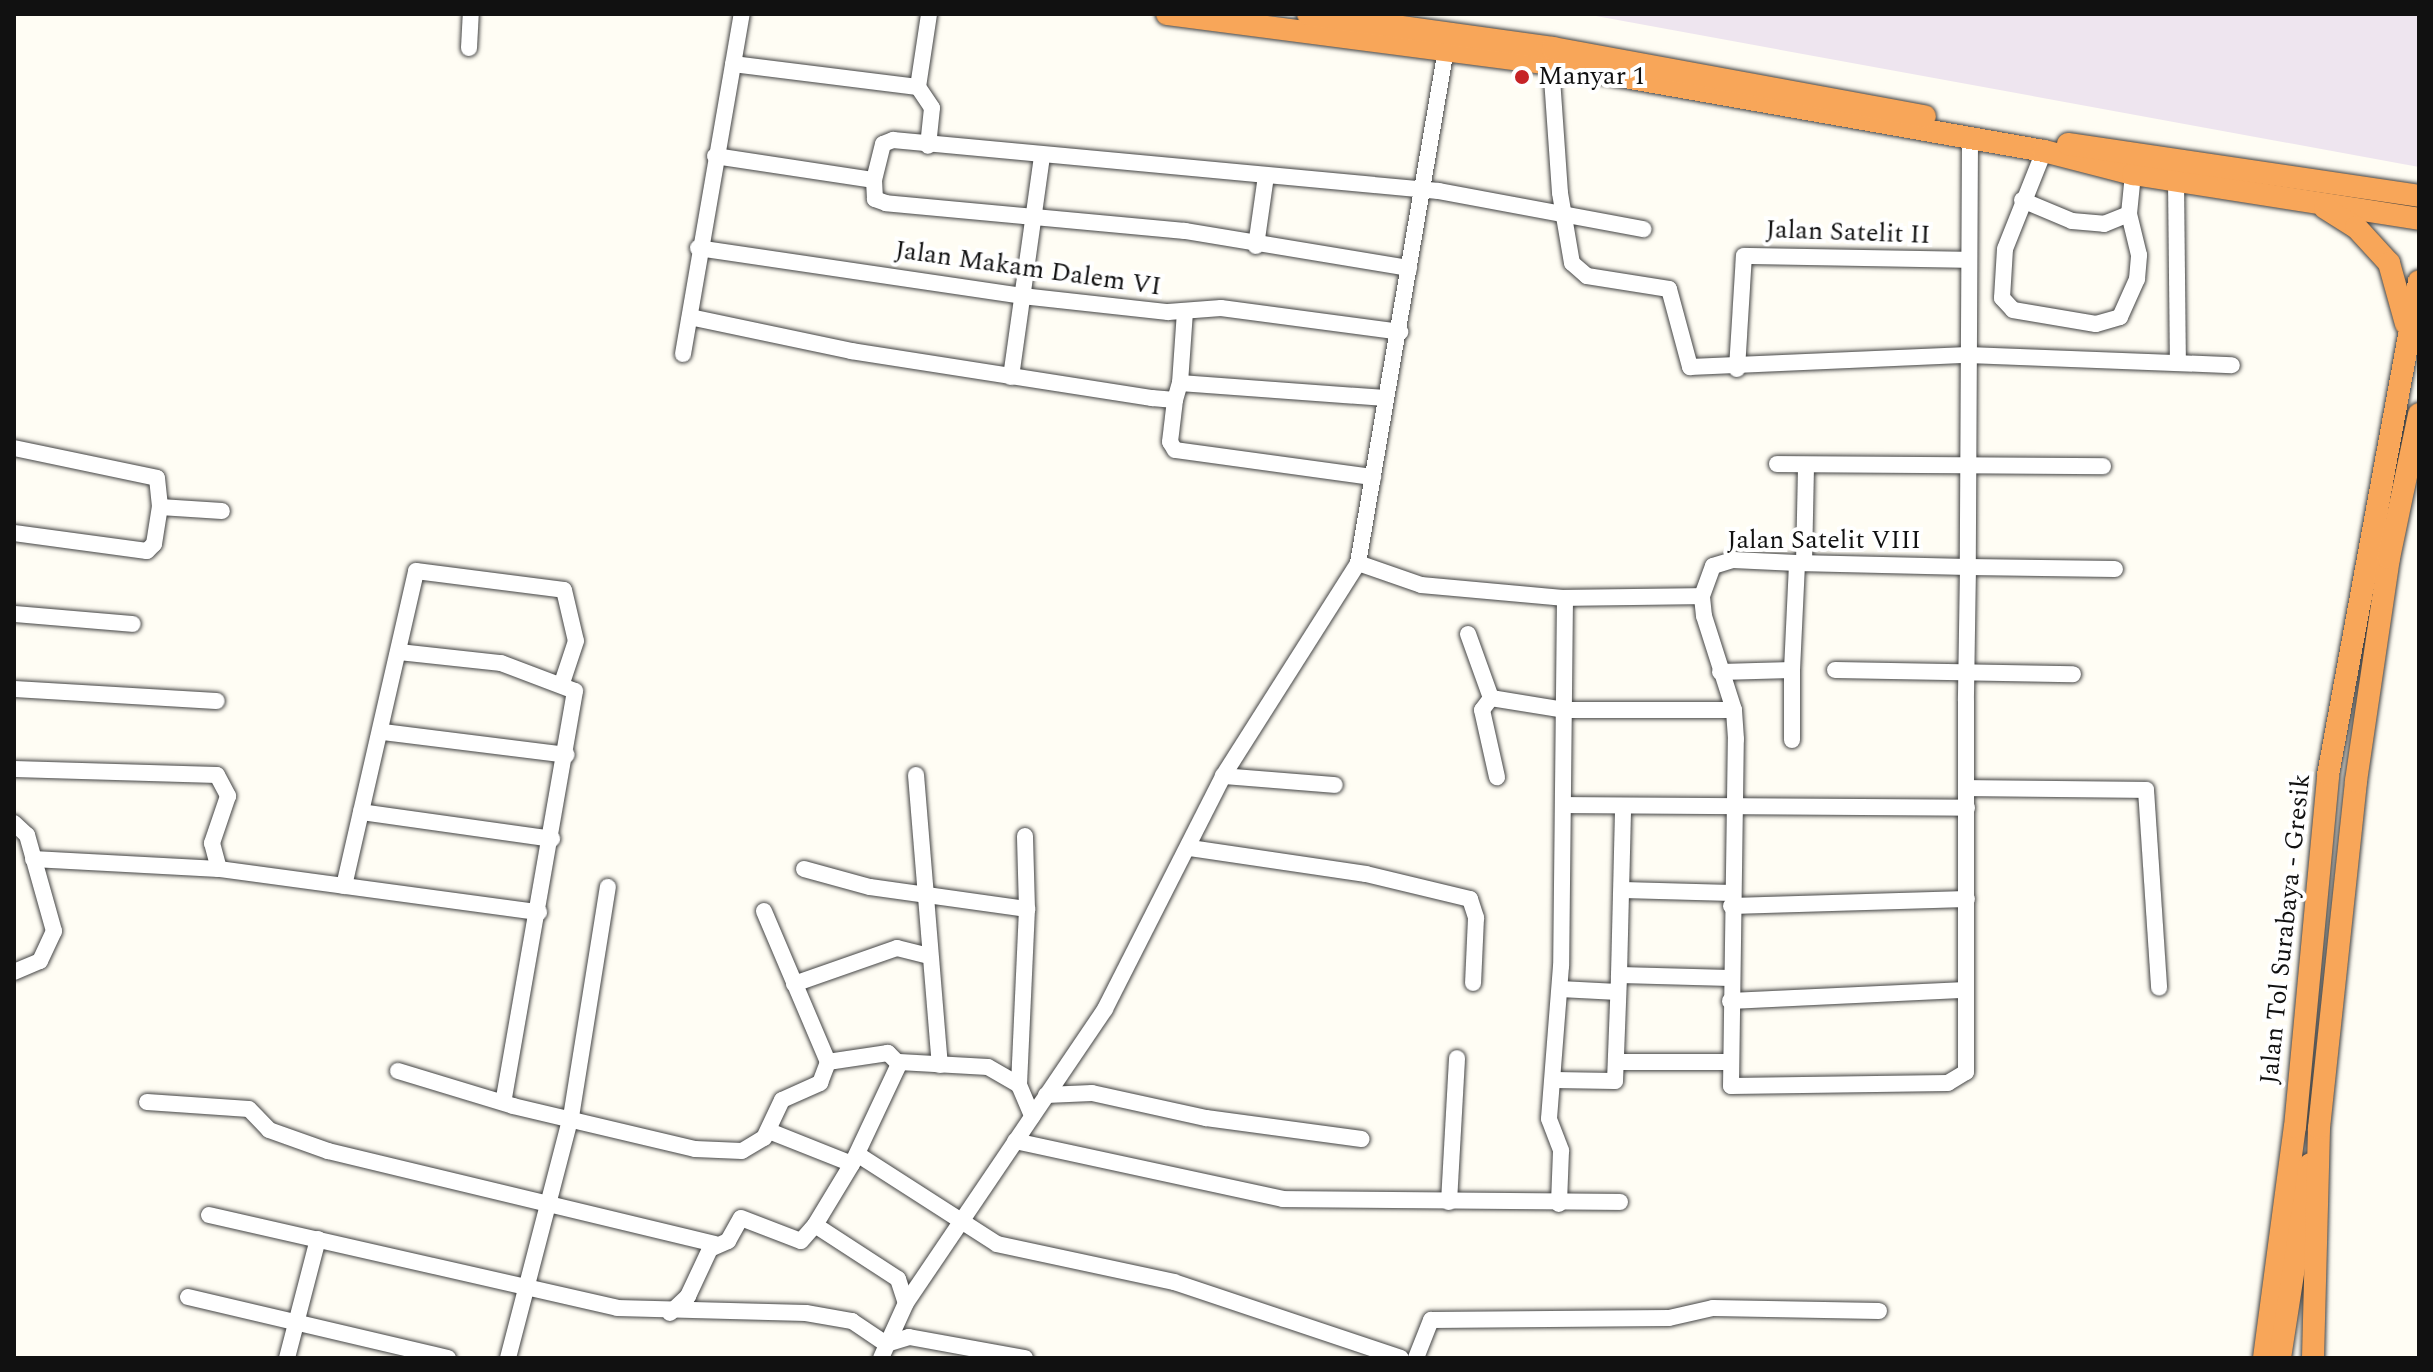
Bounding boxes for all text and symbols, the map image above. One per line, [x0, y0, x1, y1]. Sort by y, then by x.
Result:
place label: Manyar 1 [1538, 61, 1646, 93]
marker: Manyar 1 [1513, 68, 1531, 86]
street label: Jalan Satelit II [1765, 215, 1931, 251]
street label: Jalan Makam Dalem VI [893, 235, 1163, 303]
street label: Jalan Satelit VIII [1727, 525, 1921, 557]
street label: Jalan Tol Surabaya - Gresik [2254, 772, 2318, 1086]

